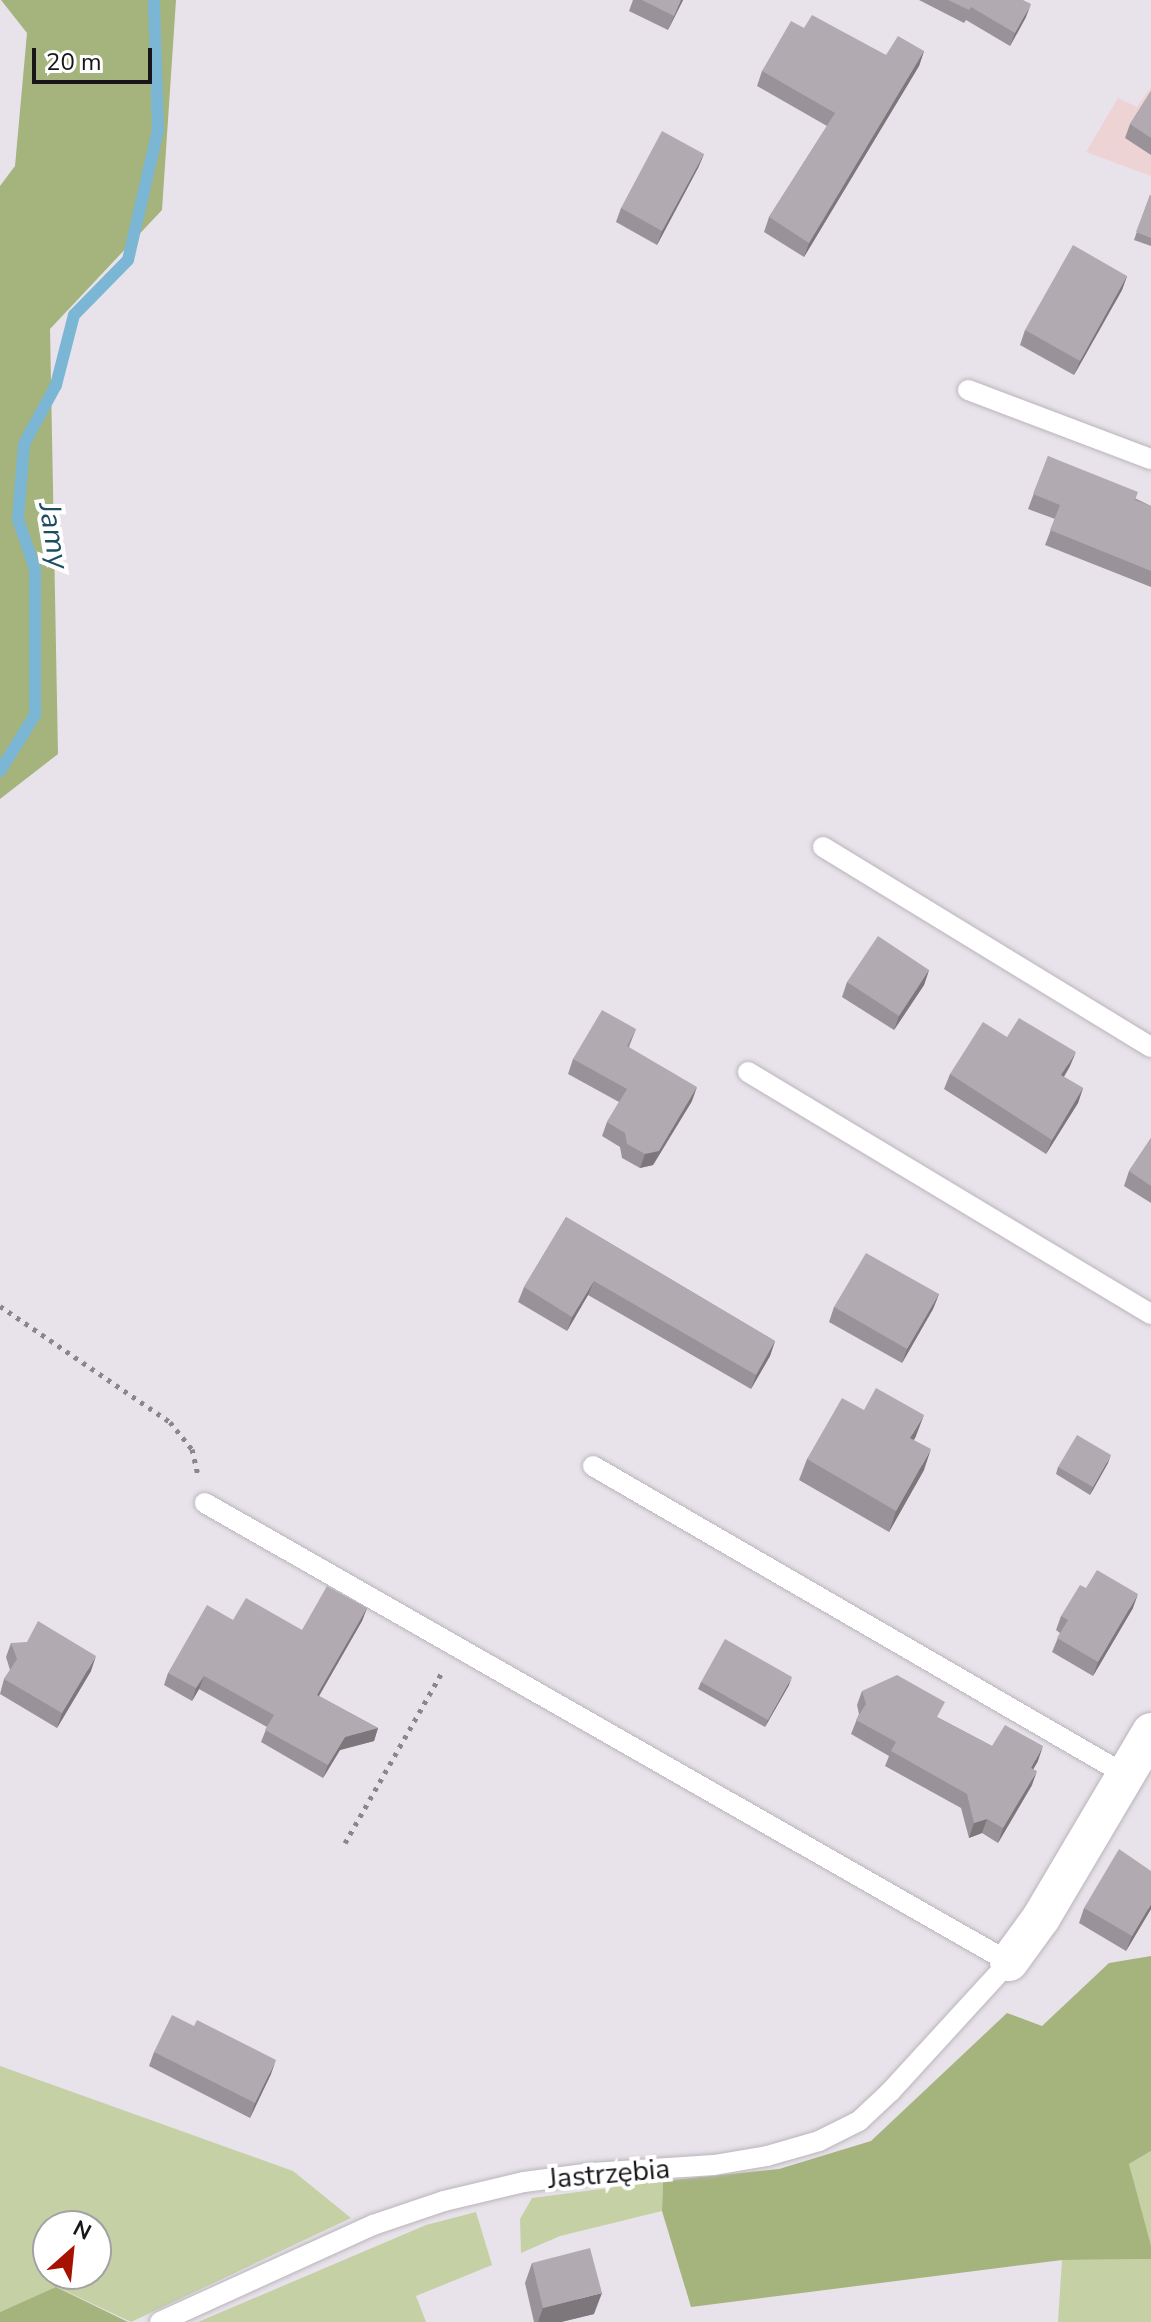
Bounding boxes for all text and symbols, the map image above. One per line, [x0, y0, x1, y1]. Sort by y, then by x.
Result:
scale bar [36, 32, 156, 82]
text: 20 m [46, 46, 102, 78]
water label: Jamy [30, 500, 76, 572]
street label: Jastrzębia [547, 2152, 671, 2196]
north arrow [32, 2210, 112, 2290]
text: N [68, 2213, 96, 2248]

